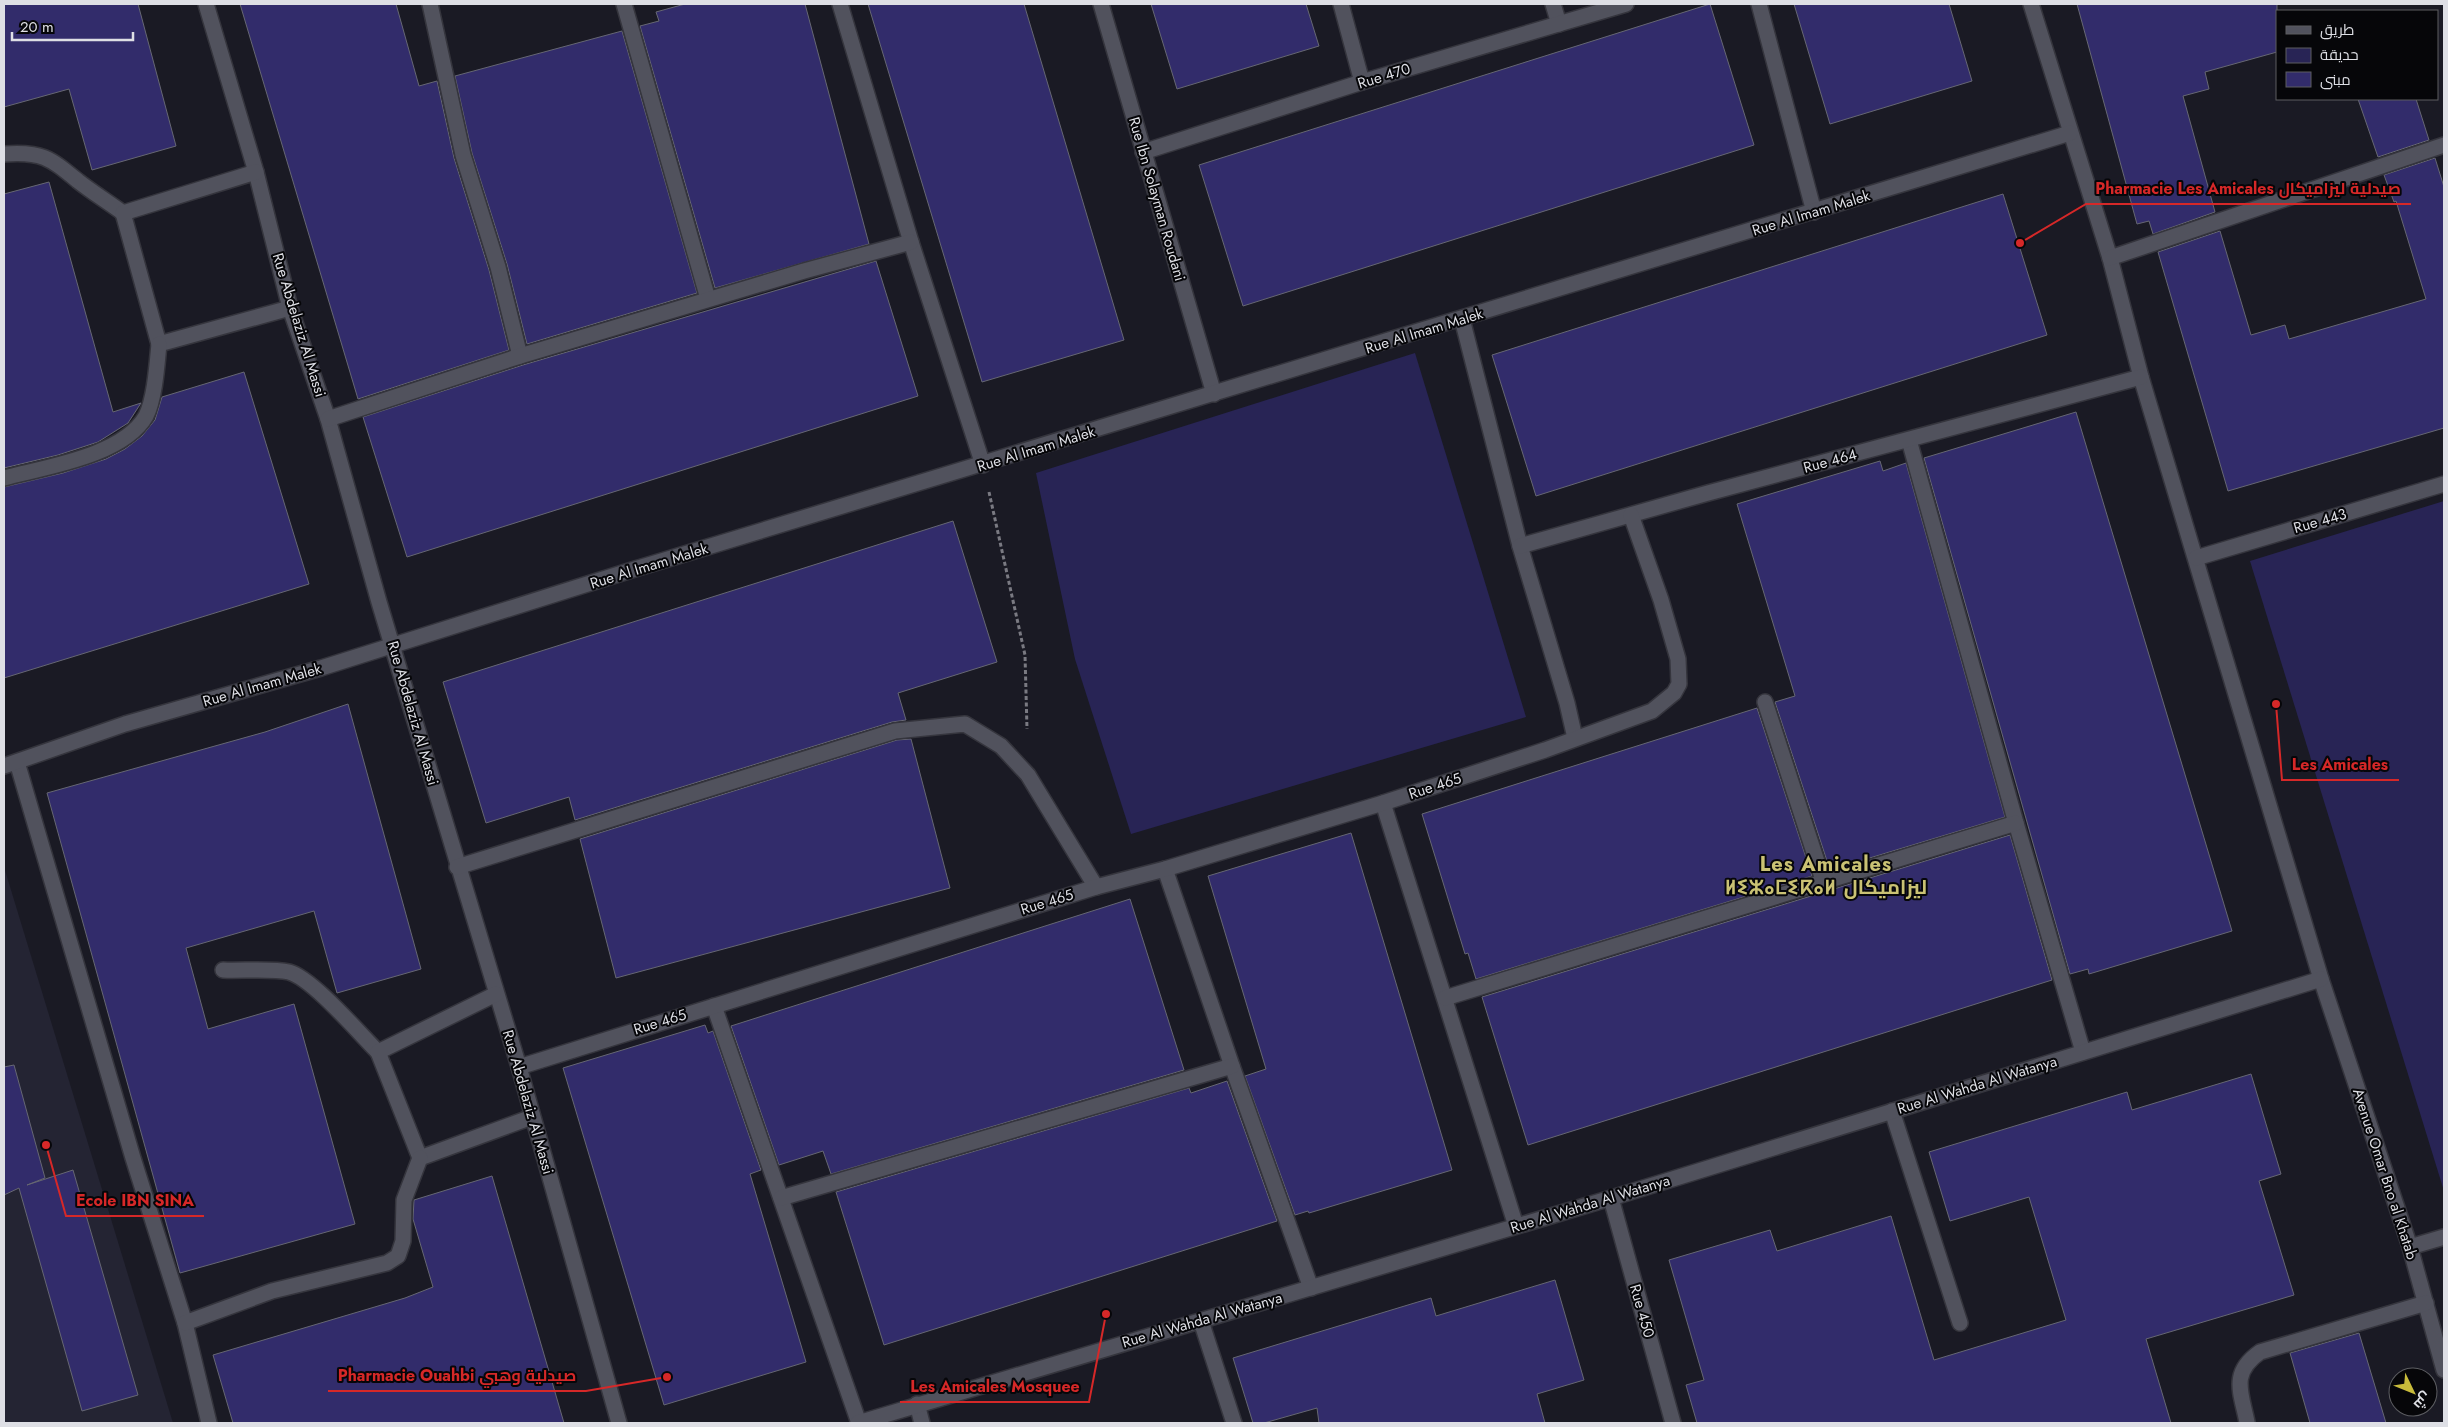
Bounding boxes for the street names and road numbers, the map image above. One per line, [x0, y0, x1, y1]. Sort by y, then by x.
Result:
street label: Rue 470 [1355, 58, 1413, 94]
street label: Rue Ibn Solayman Roudani [1123, 114, 1191, 284]
street label: Rue Al Imam Malek [1749, 184, 1873, 241]
street label: Rue Abdelaziz Al Massi [267, 250, 331, 400]
street label: Rue Al Imam Malek [1362, 302, 1486, 359]
street label: Rue Al Imam Malek [974, 420, 1098, 477]
street label: Rue 464 [1801, 443, 1859, 479]
street label: Rue 443 [2291, 503, 2349, 539]
street label: Rue Al Imam Malek [587, 537, 711, 594]
street label: Rue Abdelaziz Al Massi [382, 638, 444, 788]
street label: Rue Al Imam Malek [200, 657, 324, 712]
street label: Rue 465 [1406, 767, 1464, 805]
street label: Rue 465 [1018, 884, 1076, 920]
street label: Rue 465 [631, 1004, 689, 1040]
street label: Rue Abdelaziz Al Massi [497, 1027, 559, 1177]
street label: Rue Al Wahda Al Watanya [1894, 1050, 2060, 1120]
street label: Avenue Omar Bno al Khatab [2347, 1086, 2423, 1263]
street label: Rue Al Wahda Al Watanya [1507, 1169, 1673, 1239]
street label: Rue 450 [1624, 1282, 1660, 1340]
street label: Rue Al Wahda Al Watanya [1119, 1287, 1285, 1353]

